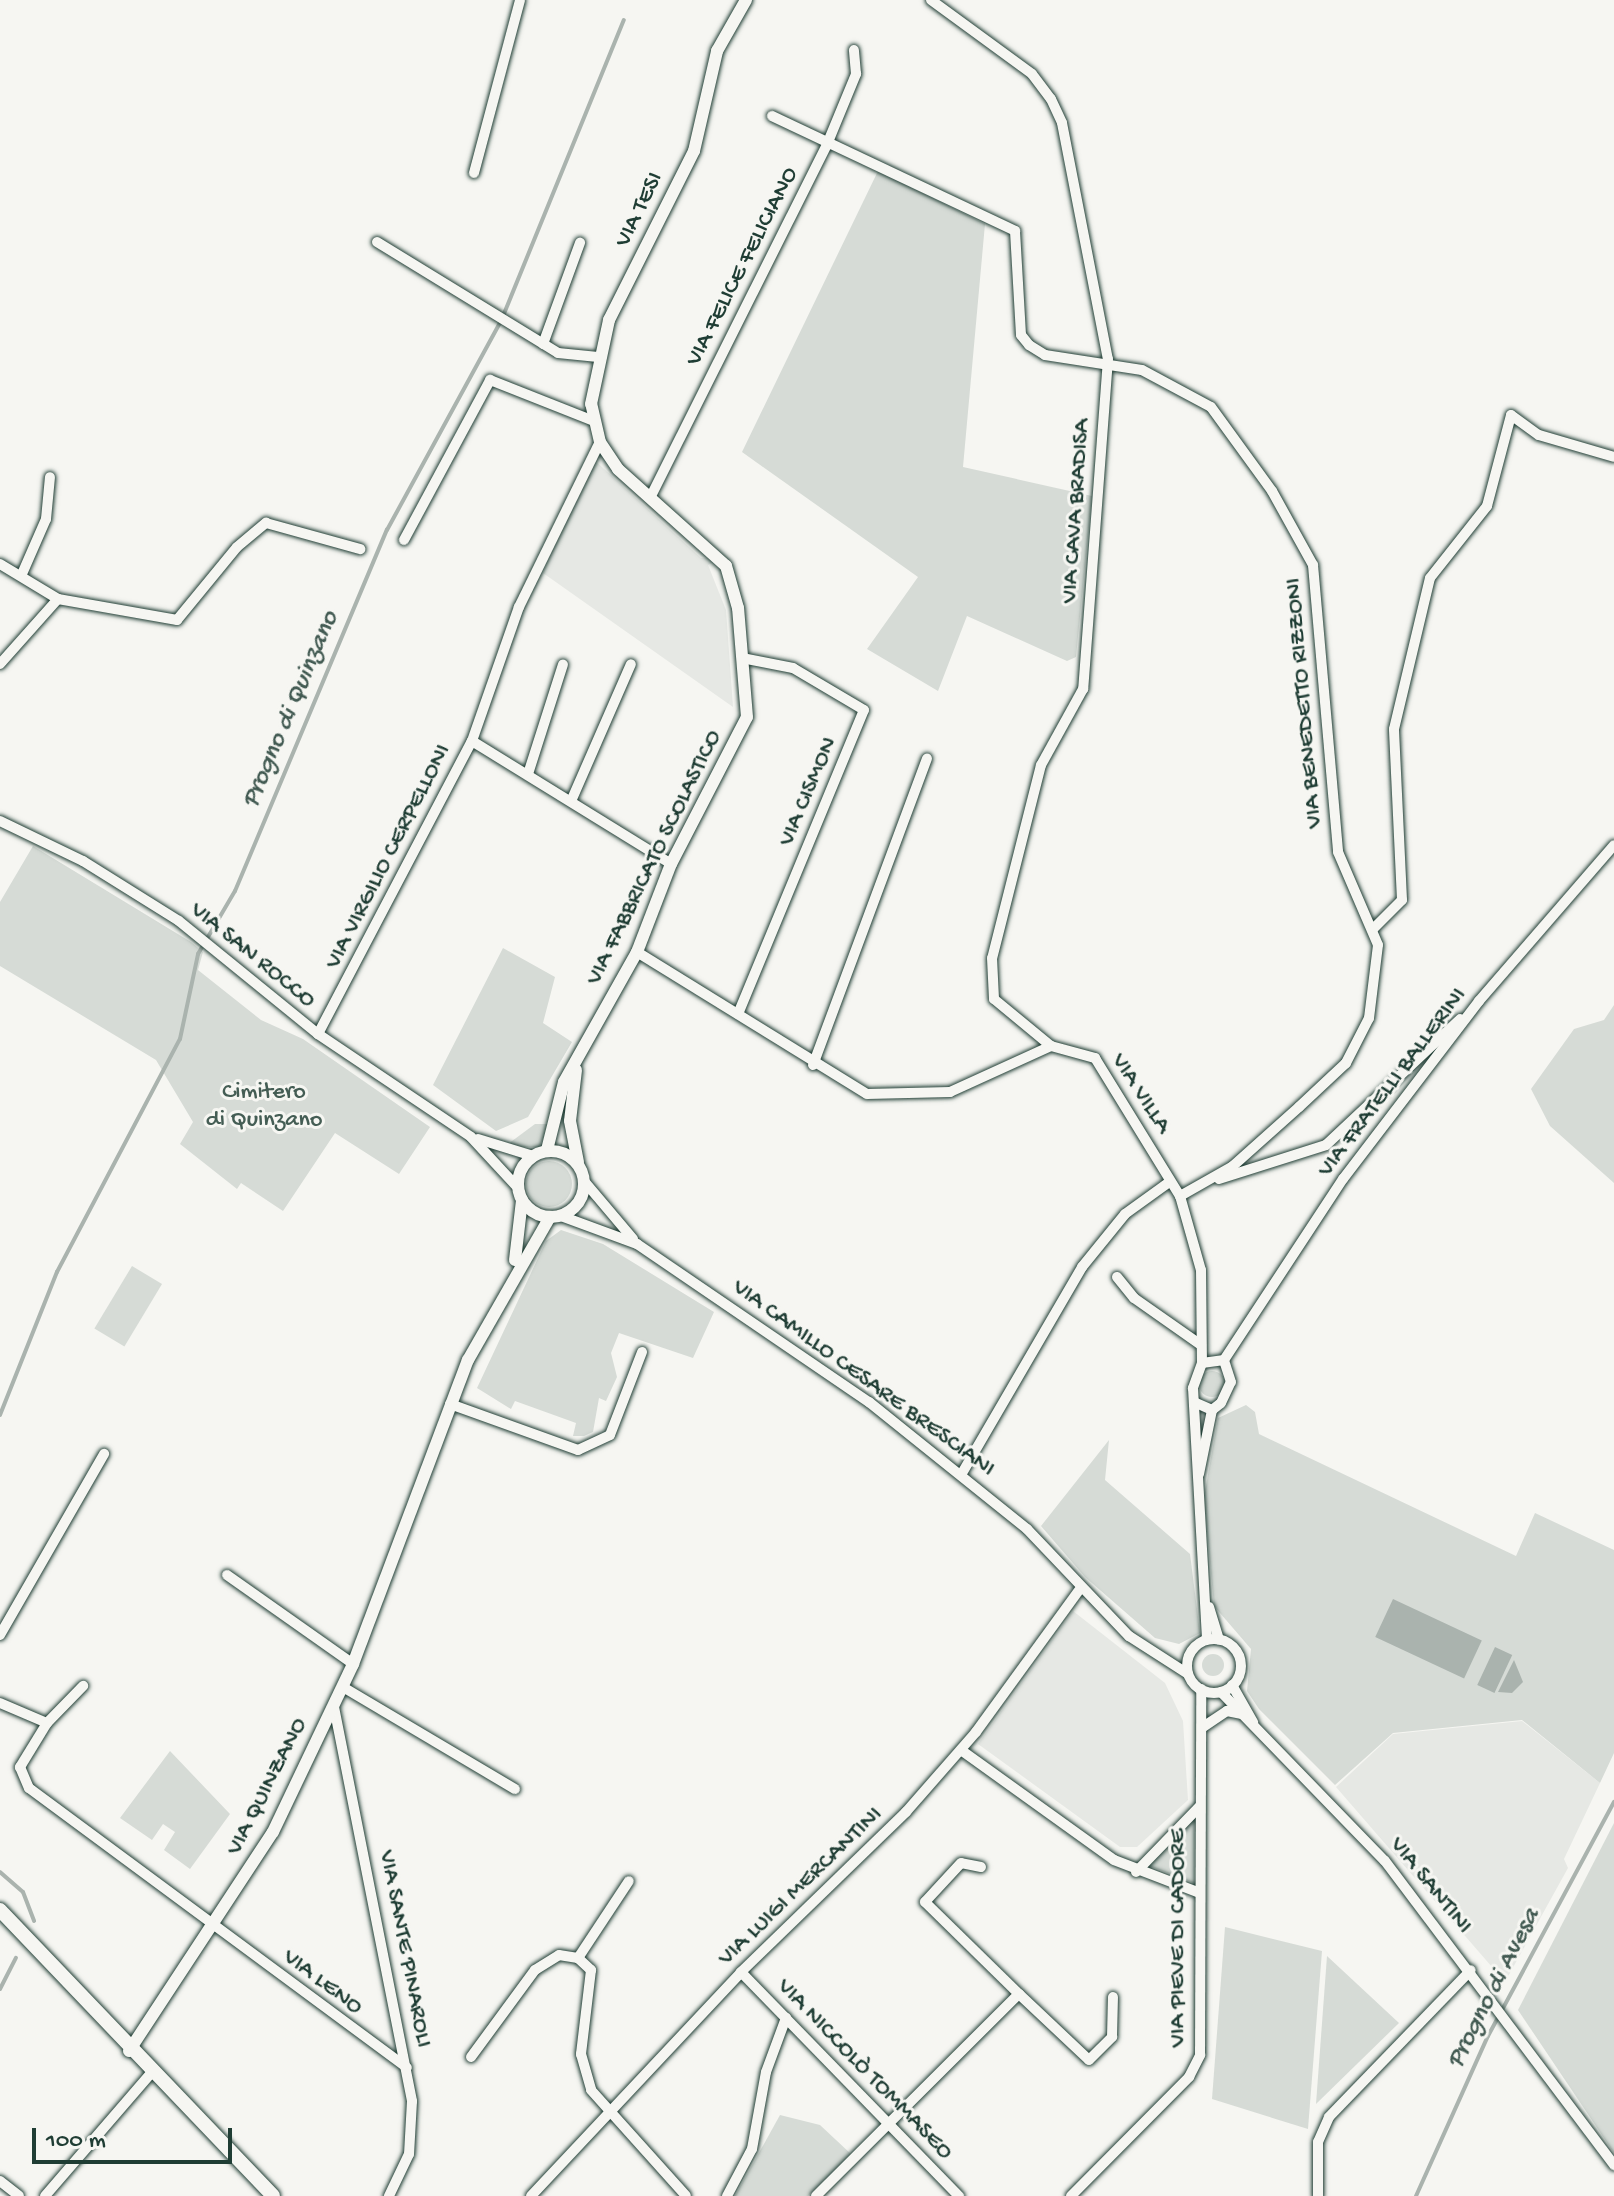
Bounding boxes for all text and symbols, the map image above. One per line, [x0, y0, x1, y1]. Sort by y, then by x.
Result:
street label: VIA FELICE FELICIANO [680, 163, 806, 371]
street label: VIA TESI [610, 168, 670, 252]
street label: VIA CAVA BRADISA [1056, 418, 1098, 604]
street label: VIA BENEDETTO RIZZONI [1280, 577, 1330, 829]
water label: Progno di Quinzano [237, 607, 347, 813]
street label: VIA FABBRICATO SCOLASTICO [581, 726, 729, 990]
street label: VIA CISMON [773, 733, 845, 851]
street label: VIA VIRGILIO CERPELLONI [320, 740, 458, 974]
street label: VIA SAN ROCCO [183, 897, 321, 1015]
street label: VIA FRATELLI BALLERINI [1312, 983, 1474, 1183]
street label: VIA VILLA [1103, 1049, 1177, 1139]
park label: Cimitero di Quinzano [206, 1079, 322, 1135]
street label: VIA CAMILLO CESARE BRESCIANI [726, 1274, 1000, 1484]
street label: VIA QUINZANO [221, 1714, 315, 1860]
street label: VIA LUIGI MERCANTINI [713, 1801, 889, 1973]
street label: VIA PIEVE DI CADORE [1165, 1829, 1193, 2047]
street label: VIA SANTINI [1382, 1832, 1478, 1940]
street label: VIA SANTE PINAROLI [371, 1848, 437, 2050]
water label: Progno di Avesa [1441, 1904, 1549, 2074]
street label: VIA LENO [276, 1944, 368, 2022]
street label: VIA NICCOLÒ TOMMASEO [770, 1973, 958, 2167]
scale bar [36, 2112, 236, 2162]
text: 100 m [46, 2127, 106, 2156]

